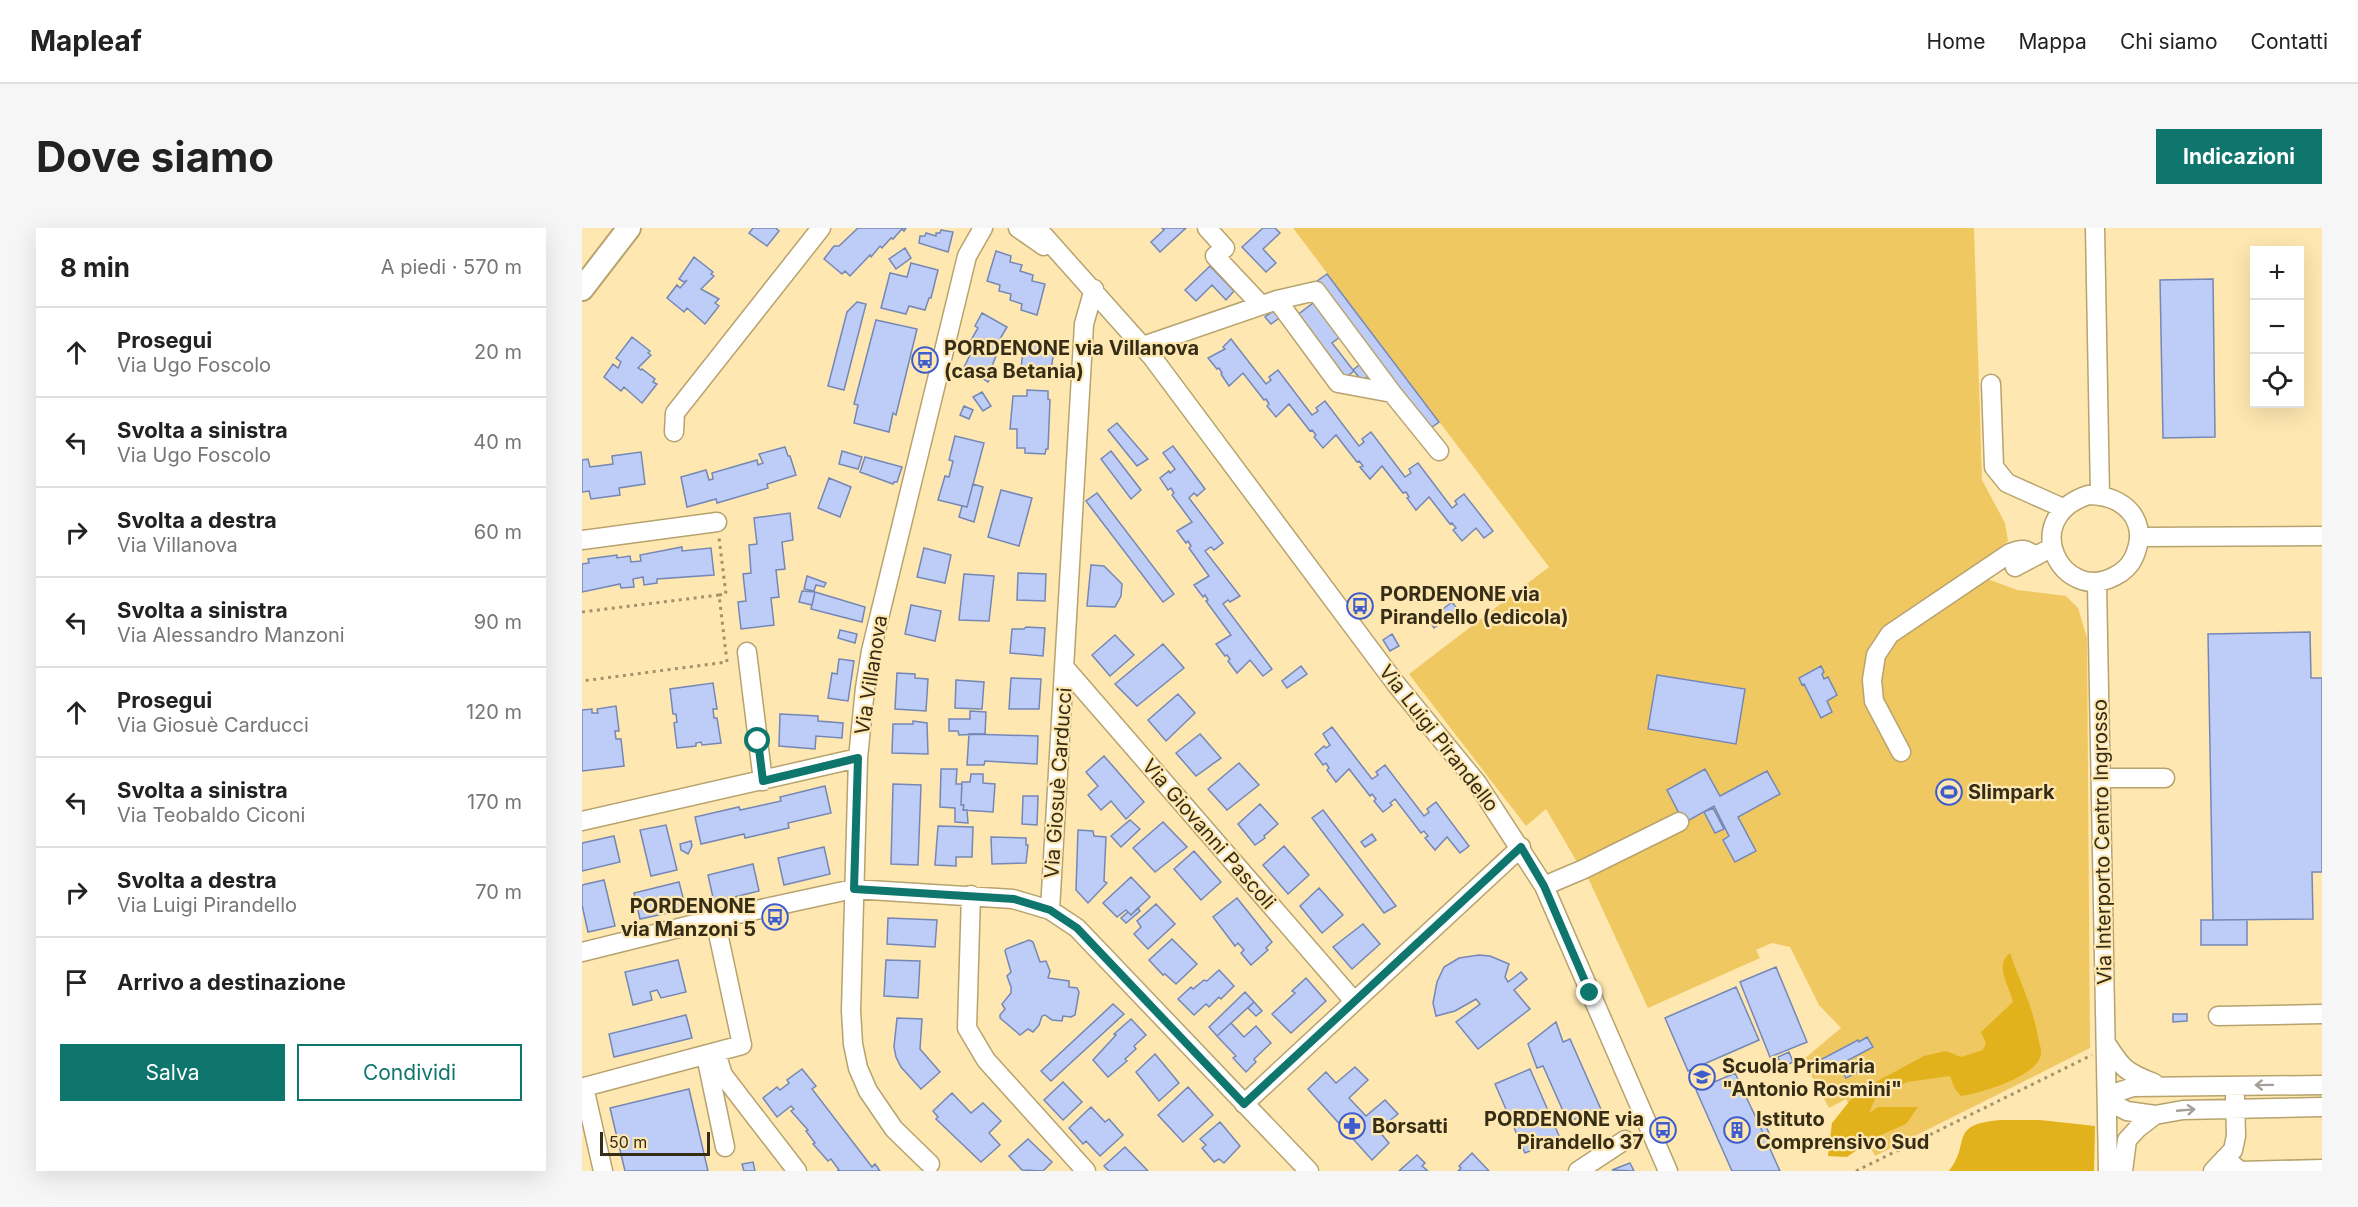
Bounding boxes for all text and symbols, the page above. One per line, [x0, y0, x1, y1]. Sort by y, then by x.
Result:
text: Mapleaf [30, 24, 142, 58]
text: Home [1927, 29, 1985, 54]
text: Mappa [2018, 29, 2087, 54]
text: Chi siamo [2120, 29, 2218, 54]
text: Contatti [2251, 29, 2328, 54]
button: Indicazioni [2156, 129, 2322, 184]
text: Dove siamo [36, 131, 274, 182]
map controls [2250, 246, 2304, 408]
button: + [2250, 246, 2304, 300]
text: 8 min [60, 252, 130, 283]
text: A piedi · 570 m [381, 255, 522, 279]
button: − [2250, 300, 2304, 354]
text: Prosegui [117, 327, 212, 353]
icon: ahead [60, 336, 93, 369]
place label: PORDENONE via Villanova (casa Betania) [944, 336, 1199, 383]
text: 20 m [474, 340, 522, 364]
bus stop icon: PORDENONE via Villanova (casa Betania) [910, 345, 940, 375]
text: Via Ugo Foscolo [117, 353, 271, 377]
button: locate [2250, 354, 2304, 408]
text: Svolta a sinistra [117, 417, 288, 443]
icon: left [60, 426, 93, 459]
text: 40 m [473, 430, 522, 454]
text: Via Ugo Foscolo [117, 443, 271, 467]
text: Svolta a destra [117, 507, 277, 533]
icon: right [60, 516, 93, 549]
text: 60 m [474, 520, 522, 544]
text: Via Villanova [117, 533, 238, 557]
place label: PORDENONE via Pirandello (edicola) [1380, 582, 1569, 629]
bus stop icon: PORDENONE via Pirandello (edicola) [1345, 591, 1375, 621]
text: Svolta a sinistra [117, 597, 288, 623]
icon: left [60, 606, 93, 639]
text: 90 m [474, 610, 522, 634]
street label: Via Villanova [850, 613, 892, 737]
text: Via Alessandro Manzoni [117, 623, 345, 647]
street label: Via Luigi Pirandello [1374, 660, 1504, 816]
text: Prosegui [117, 687, 212, 713]
street label: Via Giosuè Carducci [1039, 687, 1077, 879]
icon: ahead [60, 696, 93, 729]
street label: Via Interporto Centro Ingrosso [2088, 699, 2116, 985]
text: 120 m [466, 700, 522, 724]
text: Via Giosuè Carducci [117, 713, 309, 737]
route start [744, 727, 770, 753]
street label: Via Giovanni Pascoli [1137, 754, 1281, 914]
text: Svolta a sinistra [117, 777, 288, 803]
sports icon: Slimpark [1934, 777, 1964, 807]
place label: Slimpark [1968, 780, 2055, 804]
icon: left [60, 786, 93, 819]
text: 170 m [467, 790, 522, 814]
text: Via Teobaldo Ciconi [117, 803, 305, 827]
text: Svolta a destra [117, 867, 277, 893]
icon: right [60, 876, 93, 909]
text: 70 m [475, 880, 522, 904]
text: Via Luigi Pirandello [117, 893, 297, 917]
place label: PORDENONE via Manzoni 5 [621, 894, 756, 941]
bus stop icon: PORDENONE via Manzoni 5 [760, 902, 790, 932]
icon: arrive [60, 966, 93, 999]
text: Arrivo a destinazione [117, 969, 346, 995]
route end [1576, 979, 1602, 1005]
button: Salva [60, 1044, 285, 1101]
button: Condividi [297, 1044, 522, 1101]
place label: Scuola Primaria "Antonio Rosmini" [1722, 1054, 1902, 1101]
school or university icon: Scuola Primaria "Antonio Rosmini" [1687, 1062, 1717, 1092]
one-way arrow [2254, 1080, 2274, 1091]
one-way arrow [2175, 1104, 2195, 1115]
place label: PORDENONE via Pirandello 37 [1484, 1107, 1644, 1154]
place label: Istituto Comprensivo Sud [1756, 1107, 1929, 1154]
pharmacy icon: Borsatti [1337, 1111, 1367, 1141]
place label: Borsatti [1372, 1114, 1448, 1138]
bus stop icon: PORDENONE via Pirandello 37 [1648, 1115, 1678, 1145]
building icon: Istituto Comprensivo Sud [1722, 1115, 1752, 1145]
scale bar [600, 1129, 710, 1156]
text: 50 m [609, 1132, 647, 1152]

